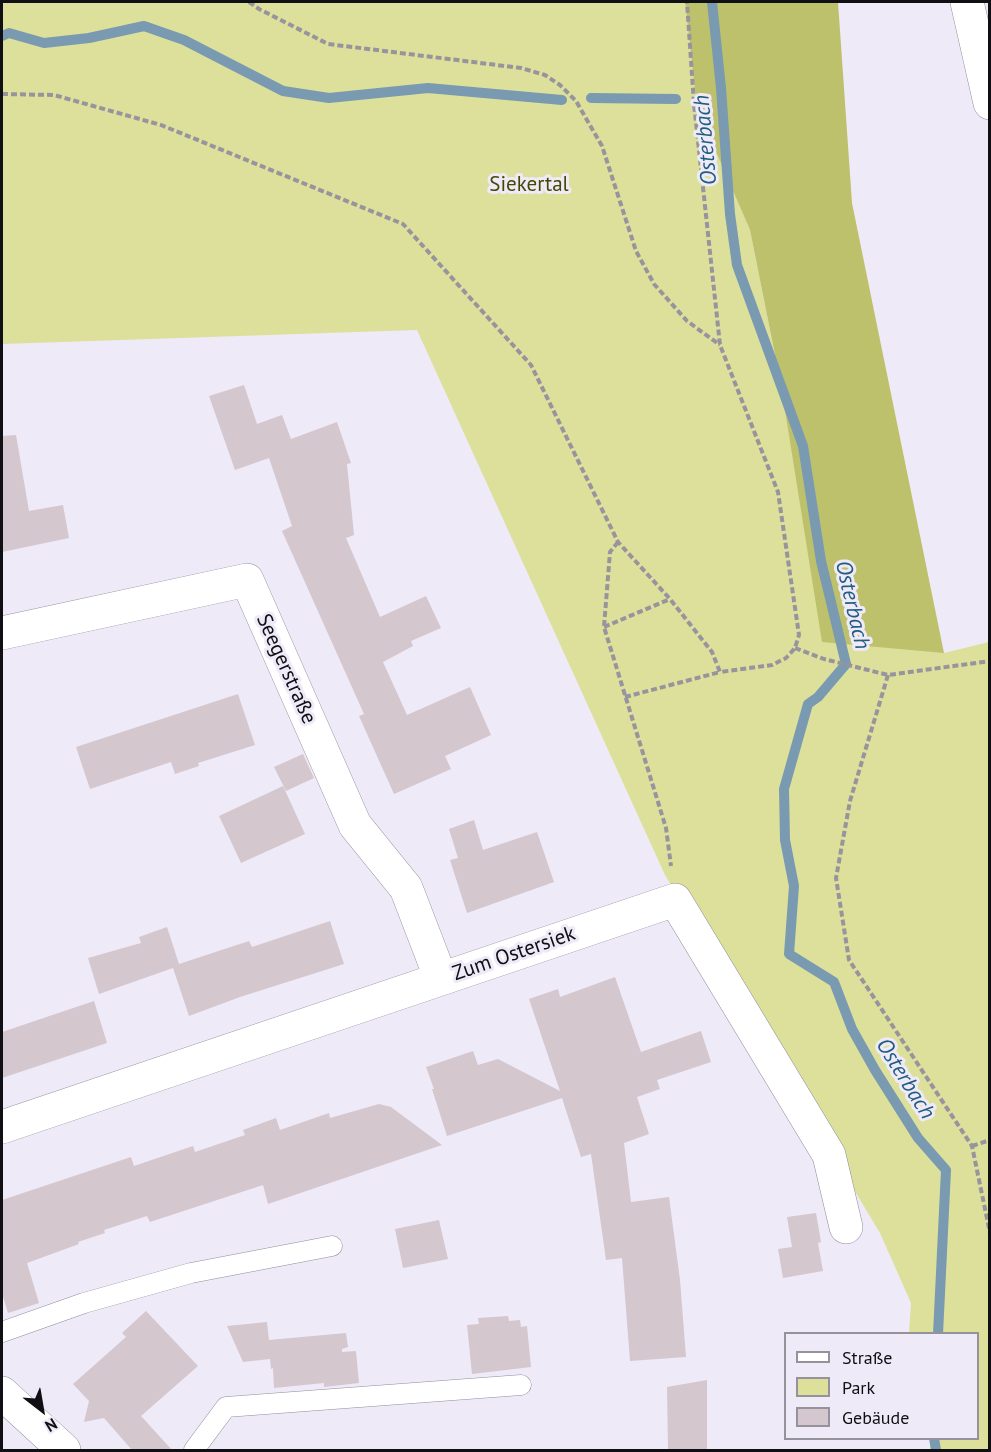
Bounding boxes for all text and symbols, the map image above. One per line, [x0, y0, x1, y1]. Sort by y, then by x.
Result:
water label: Osterbach [689, 94, 723, 186]
park label: Siekertal [489, 172, 569, 198]
water label: Osterbach [829, 558, 875, 652]
street label: Seegerstraße [251, 610, 321, 728]
street label: Zum Ostersiek [449, 921, 579, 987]
water label: Osterbach [870, 1034, 940, 1124]
legend [784, 1332, 979, 1440]
text: Straße [842, 1346, 893, 1369]
text: Park [842, 1376, 875, 1399]
north arrow [12, 1380, 72, 1440]
text: Gebäude [842, 1406, 909, 1429]
text: N [42, 1414, 61, 1437]

